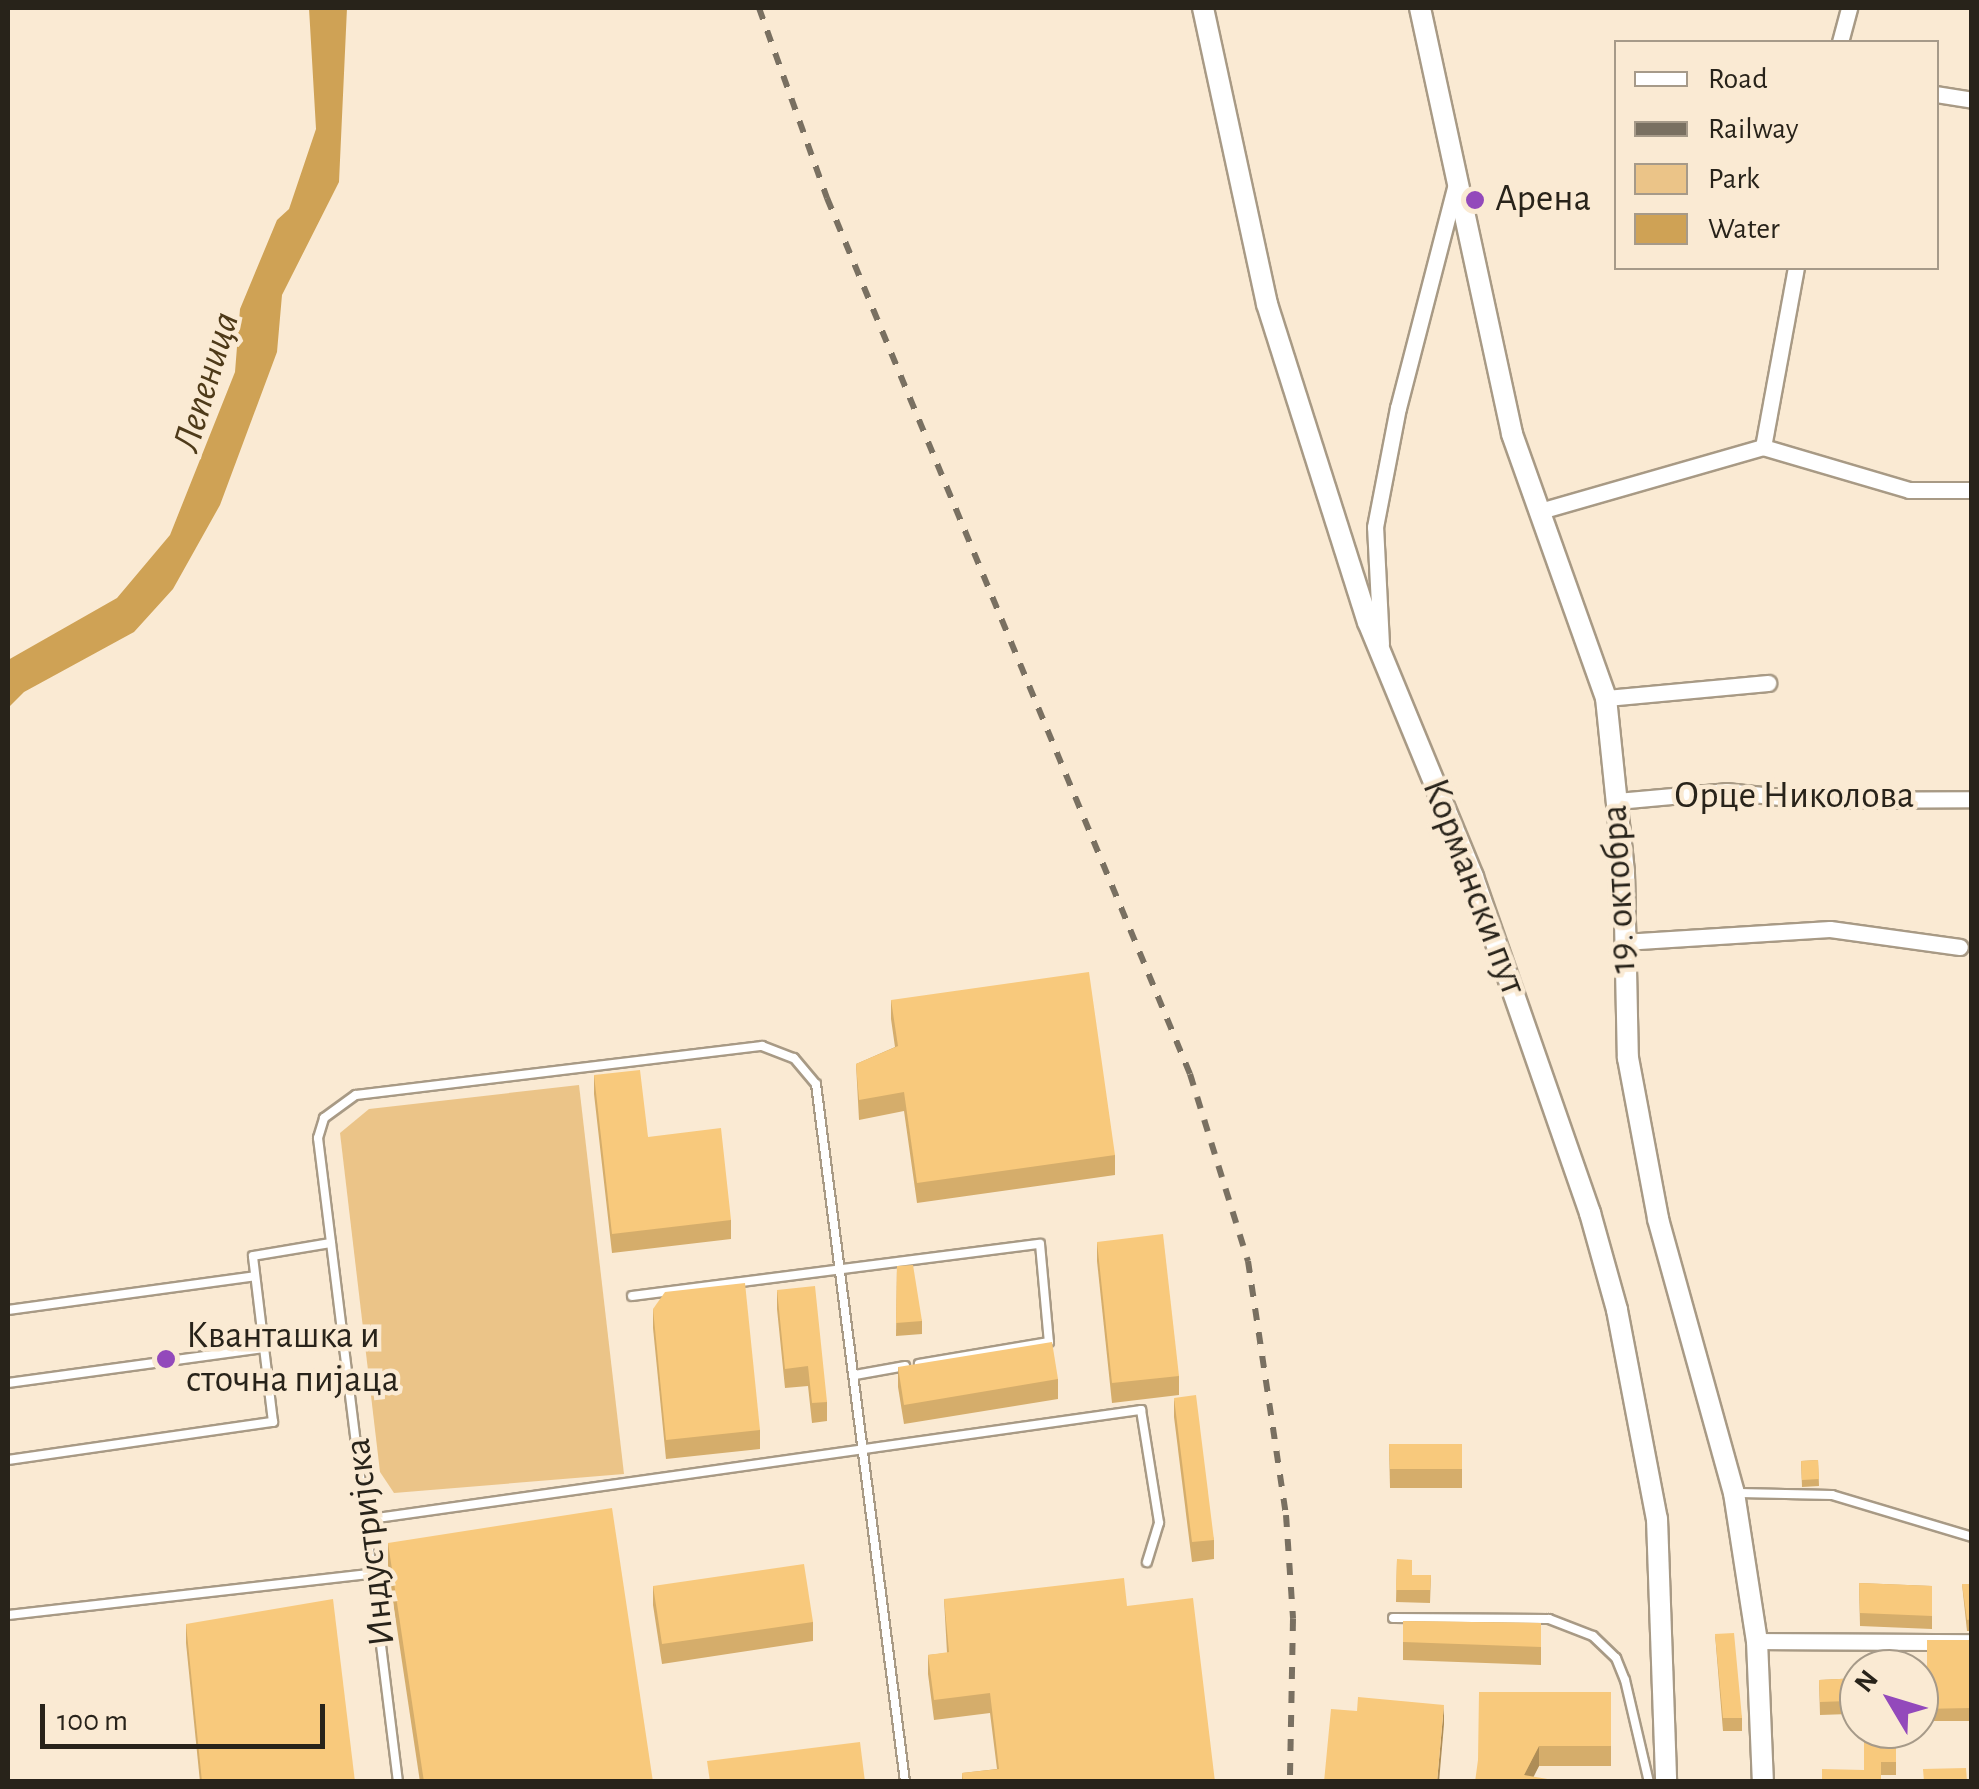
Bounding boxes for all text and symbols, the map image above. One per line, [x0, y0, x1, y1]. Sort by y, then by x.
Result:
legend [1614, 40, 1939, 270]
text: Road [1708, 64, 1768, 94]
text: Railway [1708, 114, 1799, 144]
text: Park [1708, 164, 1760, 194]
place label: Арена [1495, 177, 1591, 223]
marker: Арена [1464, 189, 1486, 211]
text: Water [1708, 214, 1780, 244]
water label: Лепеница [162, 306, 250, 458]
street label: Кормански пут [1411, 773, 1535, 1001]
street label: Орце Николова [1674, 774, 1914, 820]
street label: 19. октобра [1593, 804, 1647, 974]
place label: Кванташка и сточна пијаца [186, 1314, 399, 1404]
marker: Кванташка и сточна пијаца [155, 1348, 177, 1370]
street label: Индустријска [336, 1436, 406, 1648]
north arrow [1839, 1649, 1939, 1749]
text: N [1850, 1665, 1884, 1698]
scale bar [45, 1684, 330, 1746]
text: 100 m [57, 1706, 128, 1736]

